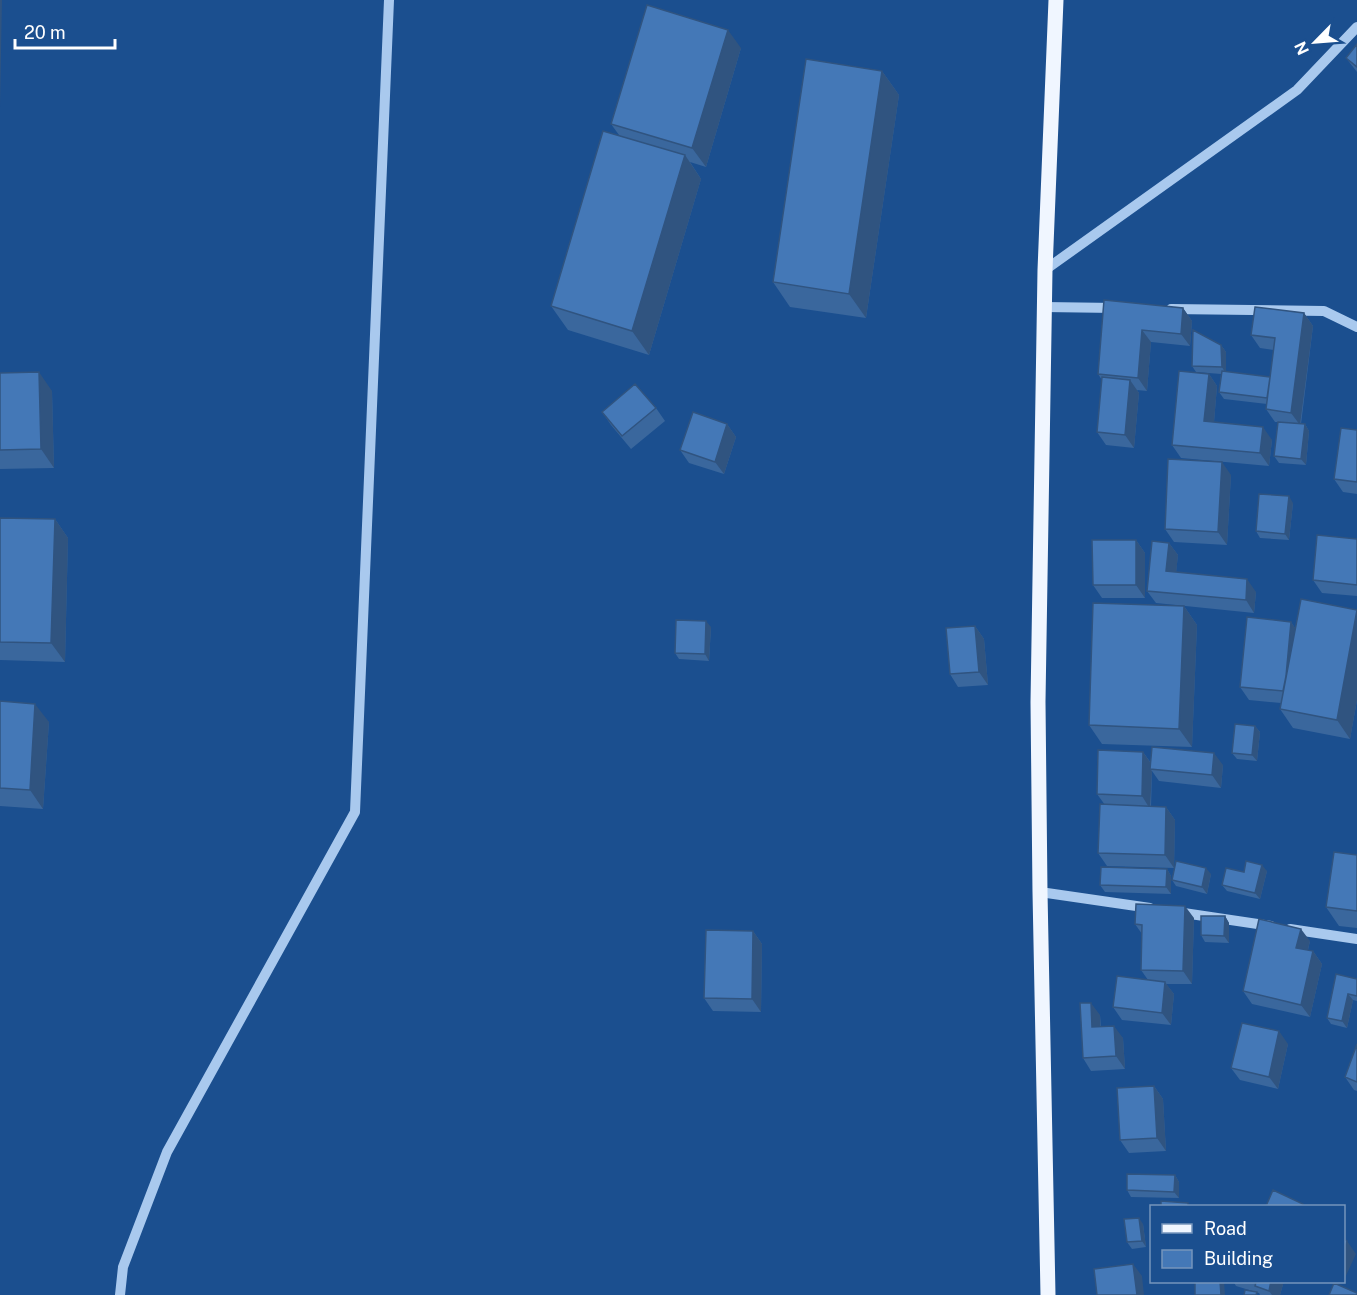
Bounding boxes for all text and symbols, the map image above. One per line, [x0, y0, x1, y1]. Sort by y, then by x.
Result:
scale bar [15, 12, 116, 50]
north arrow [1285, 12, 1345, 72]
text: 20 m [24, 22, 66, 43]
text: N [1291, 38, 1313, 58]
legend [1150, 1205, 1345, 1283]
text: Road [1204, 1218, 1247, 1239]
text: Building [1204, 1248, 1273, 1269]

